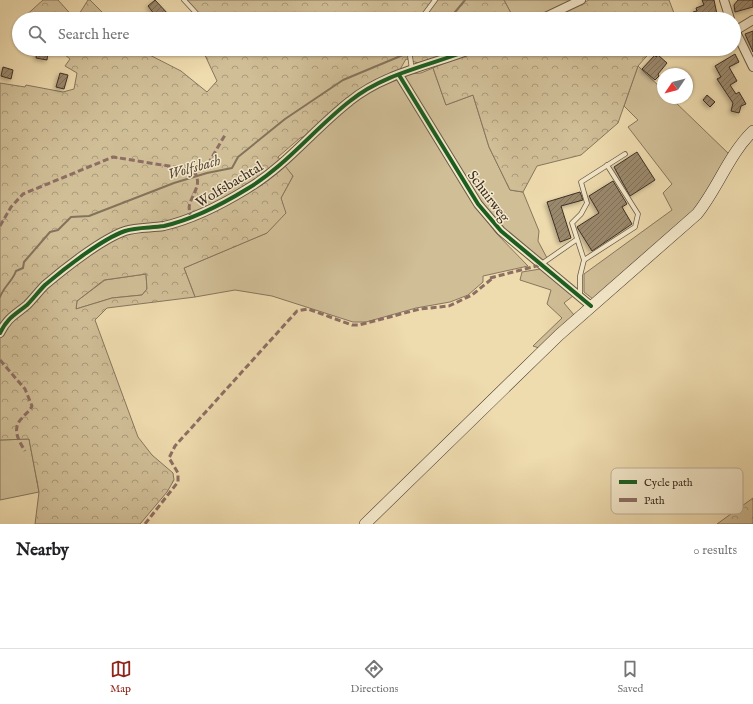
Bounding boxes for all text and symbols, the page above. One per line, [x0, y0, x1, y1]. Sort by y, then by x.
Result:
search box [12, 12, 741, 56]
icon: search [26, 23, 48, 45]
text: Search here [58, 25, 129, 44]
north arrow [657, 68, 693, 104]
water label: Wolfsbach [166, 151, 223, 184]
street label: Wolfsbachtal [192, 158, 267, 212]
street label: Schuirweg [463, 167, 514, 226]
legend [611, 468, 743, 514]
text: Cycle path [644, 476, 693, 490]
text: Path [644, 494, 665, 508]
text: Nearby [16, 540, 69, 561]
text: 0 results [693, 542, 737, 559]
tab: Map [110, 658, 132, 696]
tab: Directions [351, 658, 398, 696]
tab: Saved [617, 658, 643, 696]

